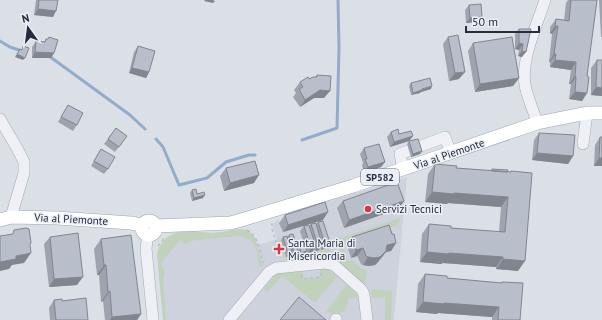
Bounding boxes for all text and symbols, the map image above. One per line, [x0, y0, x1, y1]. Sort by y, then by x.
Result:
north arrow [8, 8, 48, 48]
scale bar [466, 8, 539, 34]
text: N [20, 11, 31, 26]
text: 50 m [472, 14, 498, 29]
street label: Via al Piemonte [411, 135, 487, 173]
road number: SP582 [361, 169, 399, 185]
place label: Servizi Tecnici [376, 202, 442, 216]
marker: Servizi Tecnici [363, 204, 373, 214]
street label: Via al Piemonte [33, 210, 109, 228]
place label: Santa Maria di Misericordia [288, 236, 356, 263]
marker: Santa Maria di Misericordia [273, 243, 285, 255]

